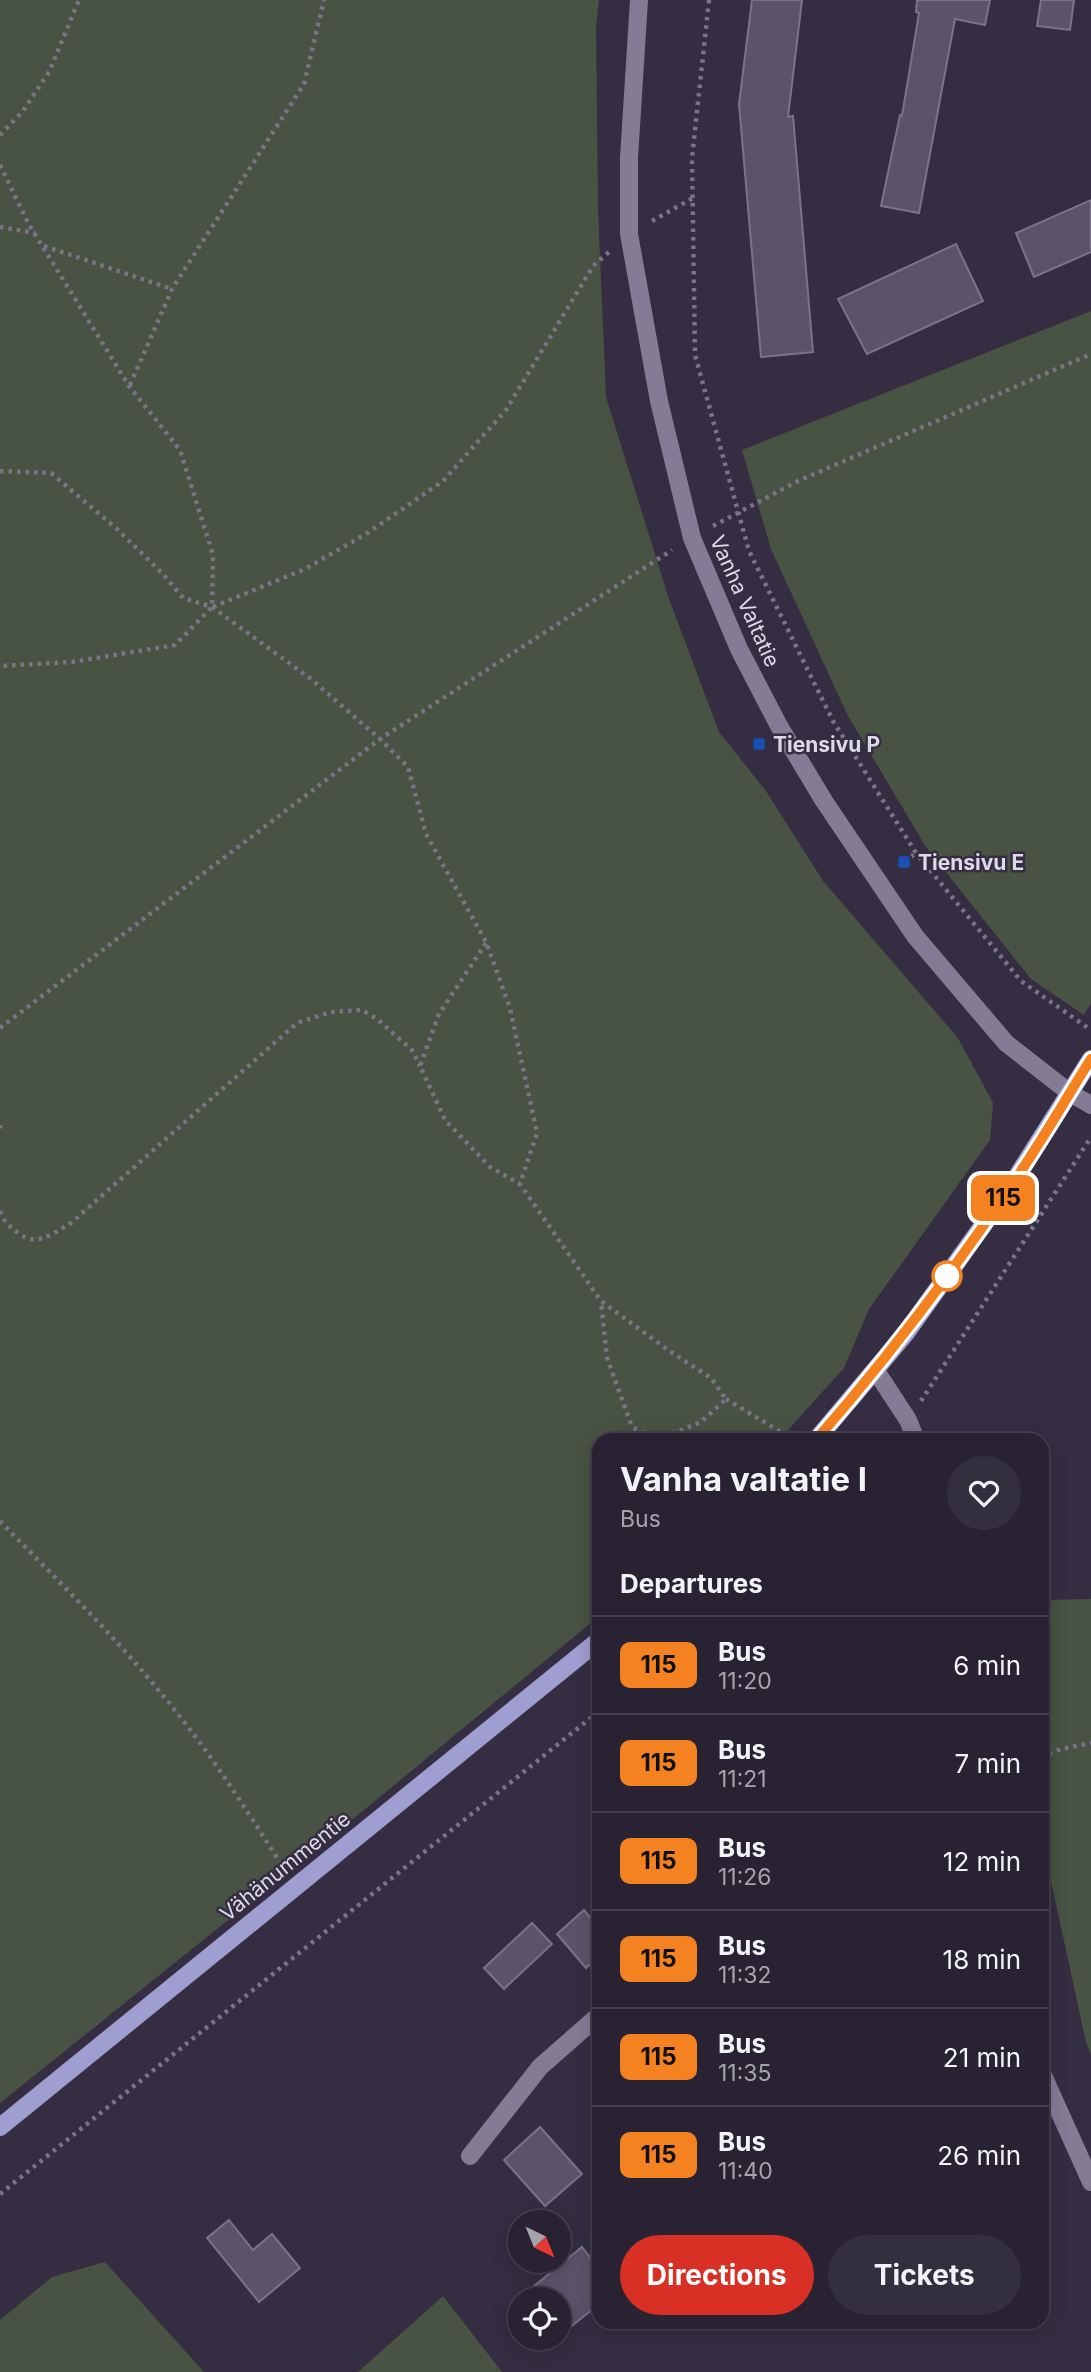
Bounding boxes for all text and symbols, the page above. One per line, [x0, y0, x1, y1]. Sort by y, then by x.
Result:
street label: Vanha Valtatie [705, 531, 785, 671]
place label: Tiensivu P [773, 732, 880, 757]
marker: Tiensivu P [751, 736, 767, 752]
place label: Tiensivu E [918, 850, 1024, 875]
marker: Tiensivu E [896, 854, 912, 870]
line badge: 115 [963, 1175, 1043, 1221]
text: 115 [985, 1183, 1021, 1212]
unlabelled marker [932, 1261, 962, 1291]
button: heart [947, 1456, 1021, 1530]
text: Vanha valtatie I [620, 1459, 867, 1499]
text: Bus [620, 1505, 661, 1533]
text: Departures [620, 1568, 763, 1599]
text: Bus [718, 1636, 766, 1667]
text: 115 [640, 1650, 677, 1679]
text: 6 min [953, 1650, 1021, 1681]
text: 11:20 [718, 1667, 772, 1695]
text: Bus [718, 1734, 766, 1765]
text: 115 [640, 1748, 677, 1777]
text: 7 min [955, 1748, 1021, 1779]
text: 11:21 [718, 1765, 767, 1793]
street label: Vähänummentie [215, 1806, 355, 1926]
text: Bus [718, 1832, 766, 1863]
text: 115 [640, 1846, 677, 1875]
text: 12 min [943, 1846, 1021, 1877]
text: 11:26 [718, 1863, 772, 1891]
text: Bus [718, 1930, 766, 1961]
text: 115 [640, 1944, 677, 1973]
text: 18 min [943, 1944, 1021, 1975]
text: 11:32 [718, 1961, 772, 1989]
text: Bus [718, 2028, 766, 2059]
text: 115 [640, 2042, 677, 2071]
text: 21 min [943, 2042, 1021, 2073]
text: 11:35 [718, 2059, 772, 2087]
text: Bus [718, 2126, 766, 2157]
text: 115 [640, 2140, 677, 2169]
text: 26 min [937, 2140, 1021, 2171]
text: 11:40 [718, 2157, 773, 2185]
north arrow [508, 2210, 570, 2273]
map controls [508, 2210, 571, 2350]
button: Directions [620, 2235, 814, 2315]
button: Tickets [828, 2235, 1021, 2315]
button: locate [508, 2287, 571, 2350]

